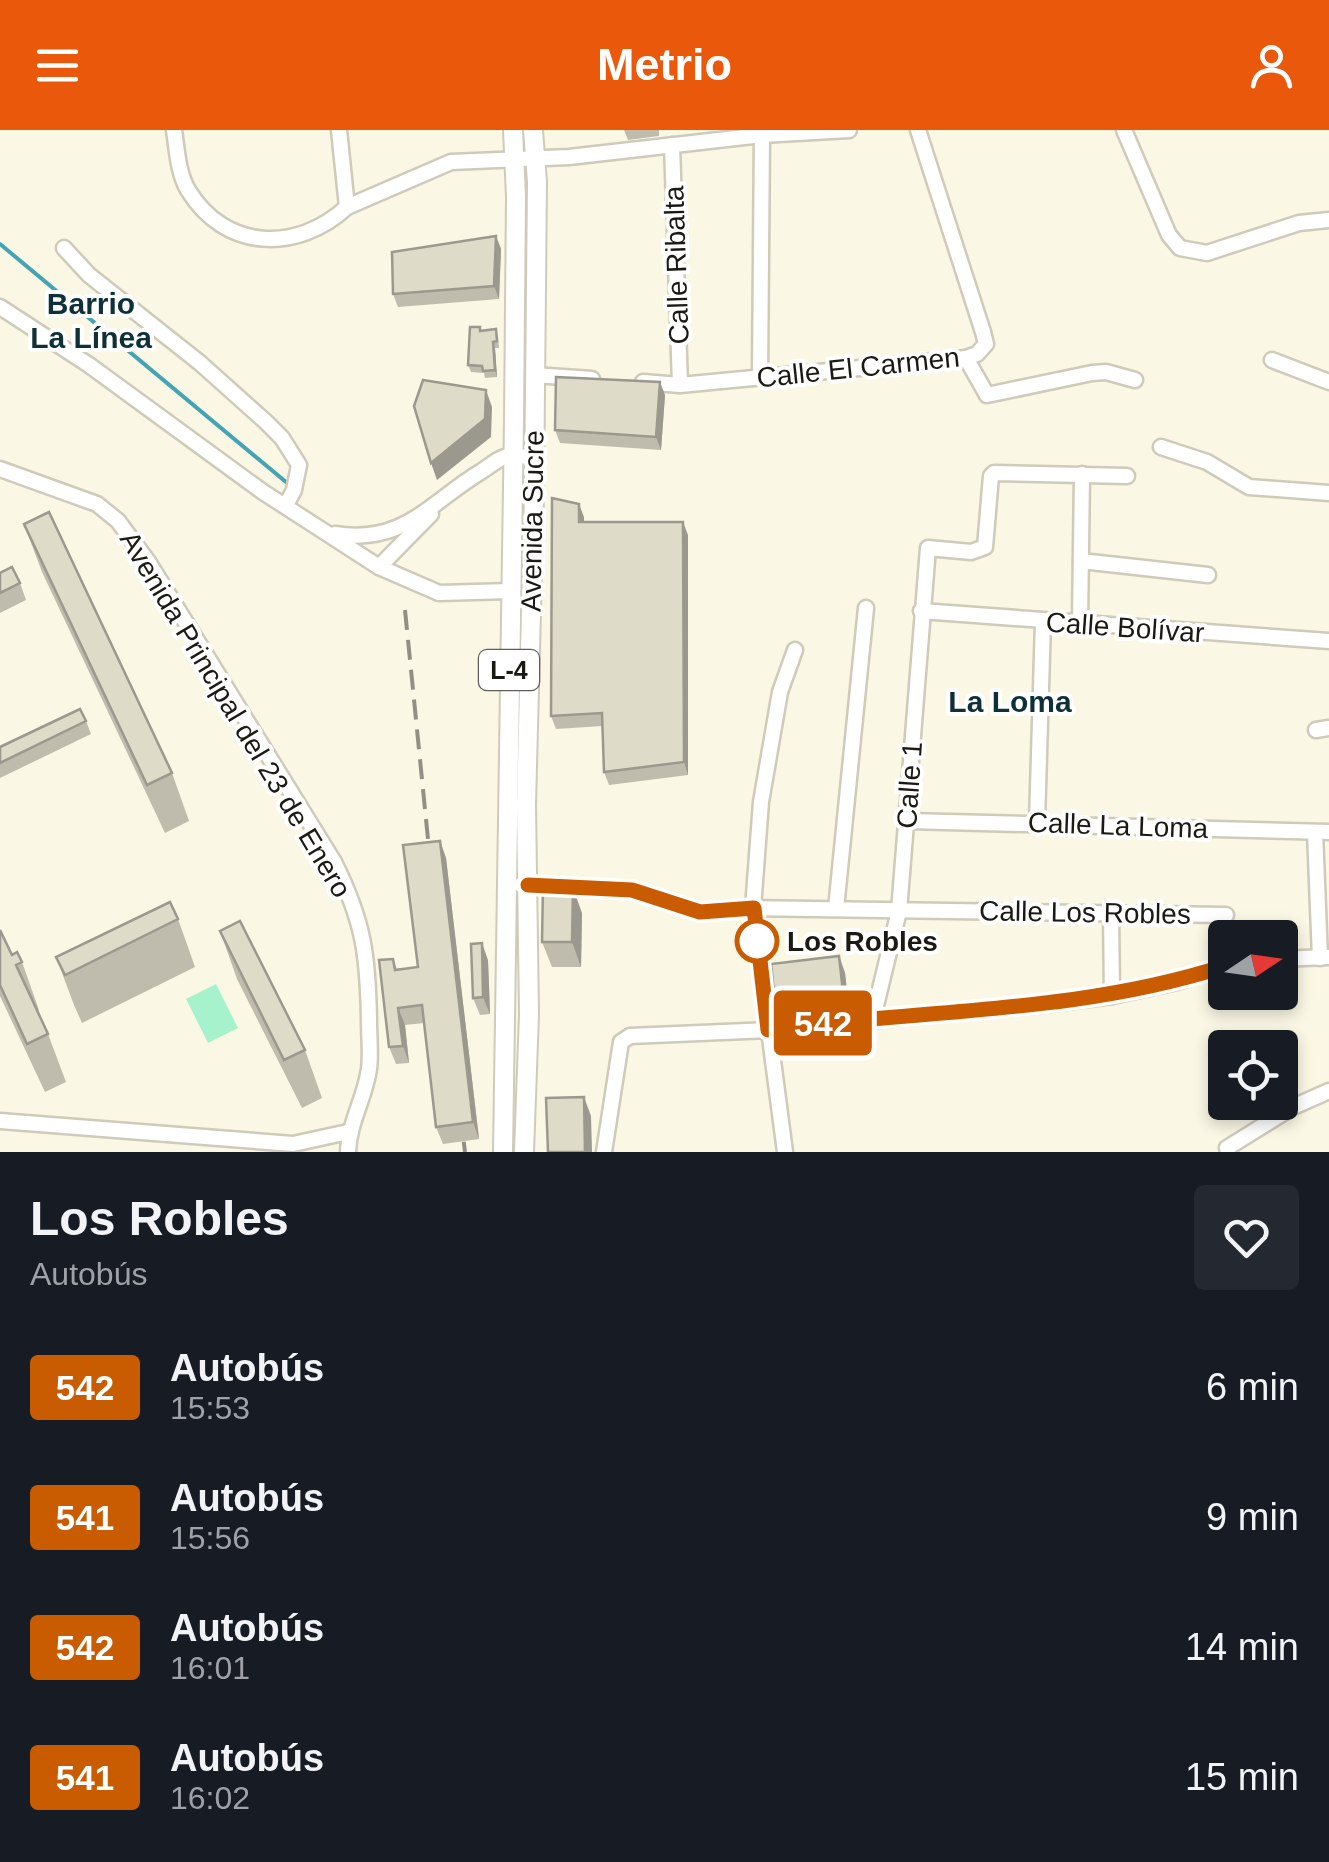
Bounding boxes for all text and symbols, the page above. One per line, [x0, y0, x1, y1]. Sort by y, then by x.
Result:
icon: menu [30, 38, 85, 93]
icon: person [1244, 38, 1299, 93]
text: Metrio [597, 39, 732, 90]
street label: Calle Ribalta [658, 185, 695, 345]
district label: Barrio La Línea [30, 287, 152, 354]
street label: Calle El Carmen [755, 341, 961, 394]
street label: Avenida Sucre [515, 430, 550, 612]
street label: Avenida Principal del 23 de Enero [114, 526, 357, 903]
street label: Calle Bolívar [1045, 607, 1205, 648]
road number: L-4 [479, 650, 539, 690]
district label: La Loma [948, 685, 1072, 718]
street label: Calle 1 [891, 740, 928, 830]
street label: Calle La Loma [1027, 807, 1209, 844]
street label: Calle Los Robles [979, 895, 1191, 930]
marker: Los Robles [736, 920, 778, 962]
north arrow [1208, 920, 1298, 1010]
map controls [1208, 920, 1298, 1120]
place label: Los Robles [787, 926, 938, 957]
line badge: 542 [766, 990, 880, 1056]
text: 542 [794, 1004, 852, 1043]
button: locate [1208, 1030, 1298, 1120]
button: heart [1194, 1185, 1299, 1290]
text: Los Robles [30, 1192, 289, 1245]
text: Autobús [30, 1256, 147, 1292]
text: Autobús [170, 1347, 324, 1389]
text: 6 min [1206, 1366, 1299, 1408]
text: 542 [56, 1368, 114, 1407]
text: 15:53 [170, 1390, 250, 1426]
text: Autobús [170, 1477, 324, 1519]
text: 9 min [1206, 1496, 1299, 1538]
text: 541 [56, 1498, 114, 1537]
text: 15:56 [170, 1520, 250, 1556]
text: Autobús [170, 1607, 324, 1649]
text: 14 min [1185, 1626, 1299, 1668]
text: 542 [56, 1628, 114, 1667]
text: 16:01 [170, 1650, 250, 1686]
text: Autobús [170, 1737, 324, 1779]
text: 15 min [1185, 1756, 1299, 1798]
text: 541 [56, 1758, 114, 1797]
text: 16:02 [170, 1780, 250, 1816]

